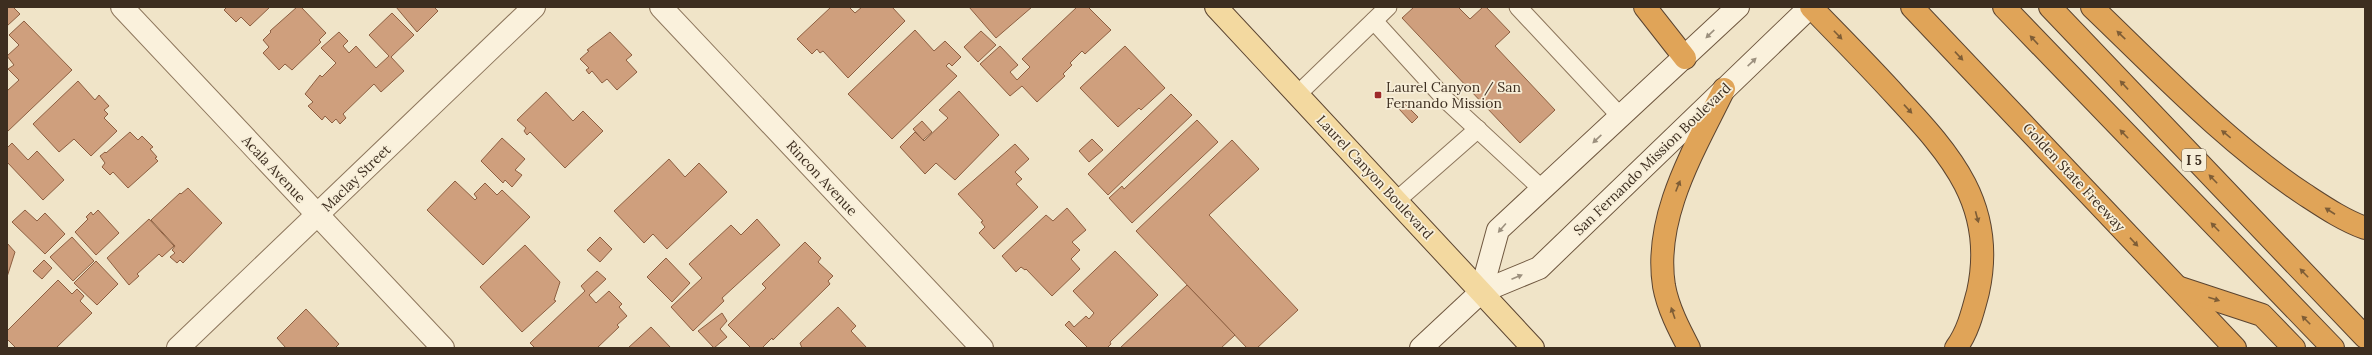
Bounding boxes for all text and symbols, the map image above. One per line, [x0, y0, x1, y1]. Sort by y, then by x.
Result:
one-way arrow [1705, 29, 1715, 39]
one-way arrow [1833, 30, 1843, 40]
one-way arrow [2116, 30, 2126, 40]
one-way arrow [2030, 35, 2039, 45]
one-way arrow [1954, 50, 1963, 61]
one-way arrow [1748, 58, 1757, 67]
place label: Laurel Canyon / San Fernando Mission [1386, 78, 1521, 112]
street label: San Fernando Mission Boulevard [1569, 79, 1735, 239]
one-way arrow [2119, 80, 2129, 90]
marker: Laurel Canyon / San Fernando Mission [1373, 90, 1383, 100]
one-way arrow [1903, 104, 1913, 114]
street label: Laurel Canyon Boulevard [1313, 111, 1437, 243]
street label: Golden State Freeway [2019, 119, 2129, 236]
one-way arrow [2120, 129, 2129, 139]
one-way arrow [2221, 129, 2231, 138]
street label: Acala Avenue [238, 131, 310, 207]
one-way arrow [1592, 134, 1602, 144]
street label: Rincon Avenue [783, 137, 862, 220]
street label: Maclay Street [318, 140, 395, 215]
road number: I 5 [2182, 149, 2206, 171]
one-way arrow [2209, 174, 2218, 184]
one-way arrow [1676, 180, 1682, 192]
one-way arrow [2325, 207, 2335, 215]
one-way arrow [1974, 211, 1980, 223]
one-way arrow [1497, 222, 1506, 233]
one-way arrow [2210, 222, 2220, 232]
one-way arrow [2129, 237, 2139, 247]
one-way arrow [2299, 268, 2308, 278]
one-way arrow [1511, 274, 1522, 280]
one-way arrow [2208, 296, 2220, 302]
one-way arrow [1669, 306, 1675, 318]
one-way arrow [2301, 315, 2310, 325]

